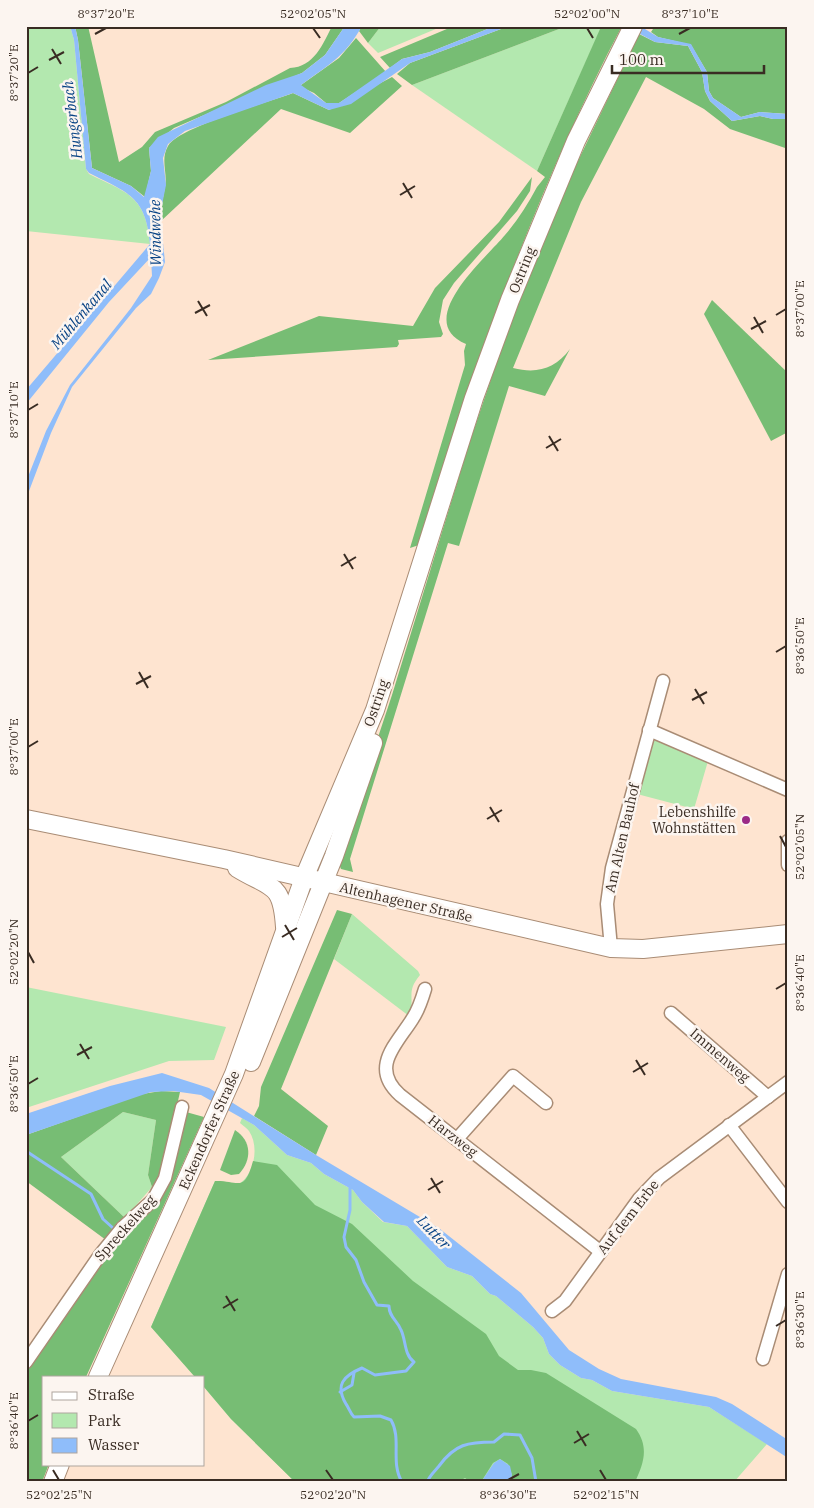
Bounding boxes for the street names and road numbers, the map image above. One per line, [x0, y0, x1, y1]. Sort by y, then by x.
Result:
street label: Ostring [505, 244, 540, 296]
street label: Ostring [360, 677, 393, 729]
street label: Am Alten Bauhof [601, 781, 644, 894]
street label: Altenhagener Straße [338, 878, 474, 926]
street label: Immenweg [686, 1024, 754, 1086]
street label: Eckendorfer Straße [175, 1068, 243, 1192]
street label: Harzweg [425, 1111, 482, 1161]
street label: Auf dem Erbe [593, 1176, 663, 1258]
street label: Spreckelweg [90, 1191, 160, 1265]

